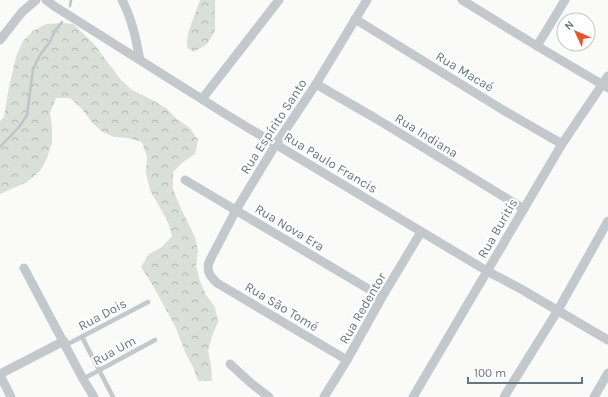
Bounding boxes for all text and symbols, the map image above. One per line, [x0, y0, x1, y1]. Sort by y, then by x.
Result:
north arrow [556, 12, 596, 52]
text: N [562, 18, 577, 33]
street label: Rua Macaé [433, 48, 497, 95]
street label: Rua Espírito Santo [237, 76, 310, 177]
street label: Rua Indiana [393, 110, 461, 161]
street label: Rua Paulo Francis [281, 129, 380, 196]
street label: Rua Buritís [474, 196, 521, 261]
street label: Rua Nova Era [252, 201, 327, 254]
street label: Rua Redentor [336, 270, 389, 346]
street label: Rua São Tomé [242, 279, 321, 334]
street label: Rua Dois [76, 295, 129, 333]
street label: Rua Um [90, 333, 138, 368]
scale bar [468, 359, 582, 385]
text: 100 m [474, 366, 506, 380]

